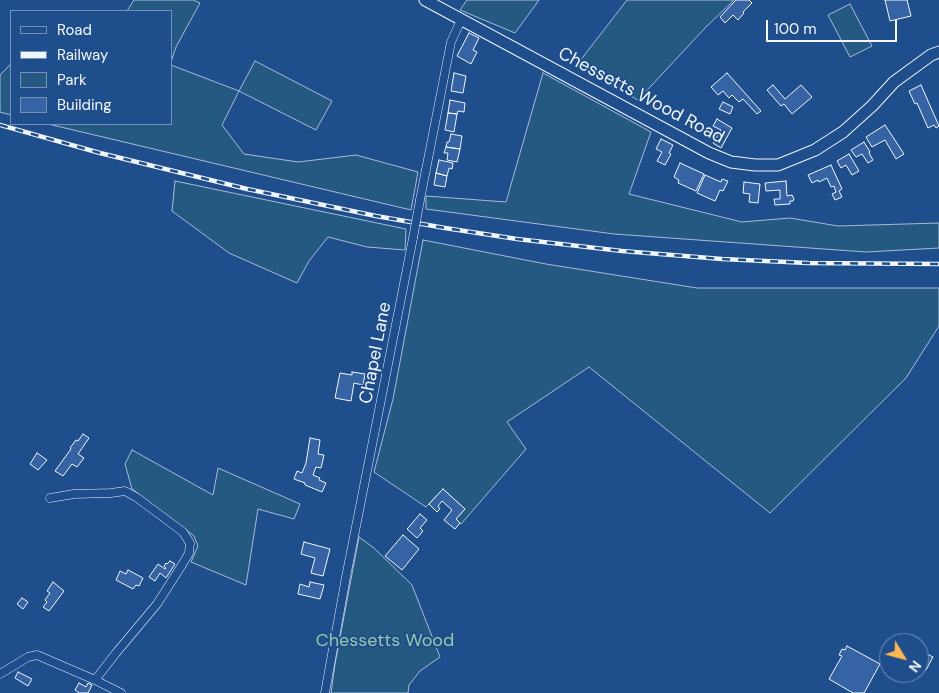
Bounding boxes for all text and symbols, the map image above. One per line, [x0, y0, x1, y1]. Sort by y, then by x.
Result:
legend [10, 10, 172, 125]
scale bar [769, 10, 900, 42]
text: 100 m [774, 19, 817, 39]
text: Road [57, 20, 92, 40]
street label: Chessetts Wood Road [554, 43, 728, 149]
text: Railway [57, 45, 108, 65]
text: Park [57, 70, 87, 90]
text: Building [57, 95, 112, 115]
street label: Chapel Lane [356, 300, 396, 406]
park label: Chessetts Wood [316, 630, 454, 652]
north arrow [879, 633, 929, 683]
text: N [905, 657, 925, 676]

